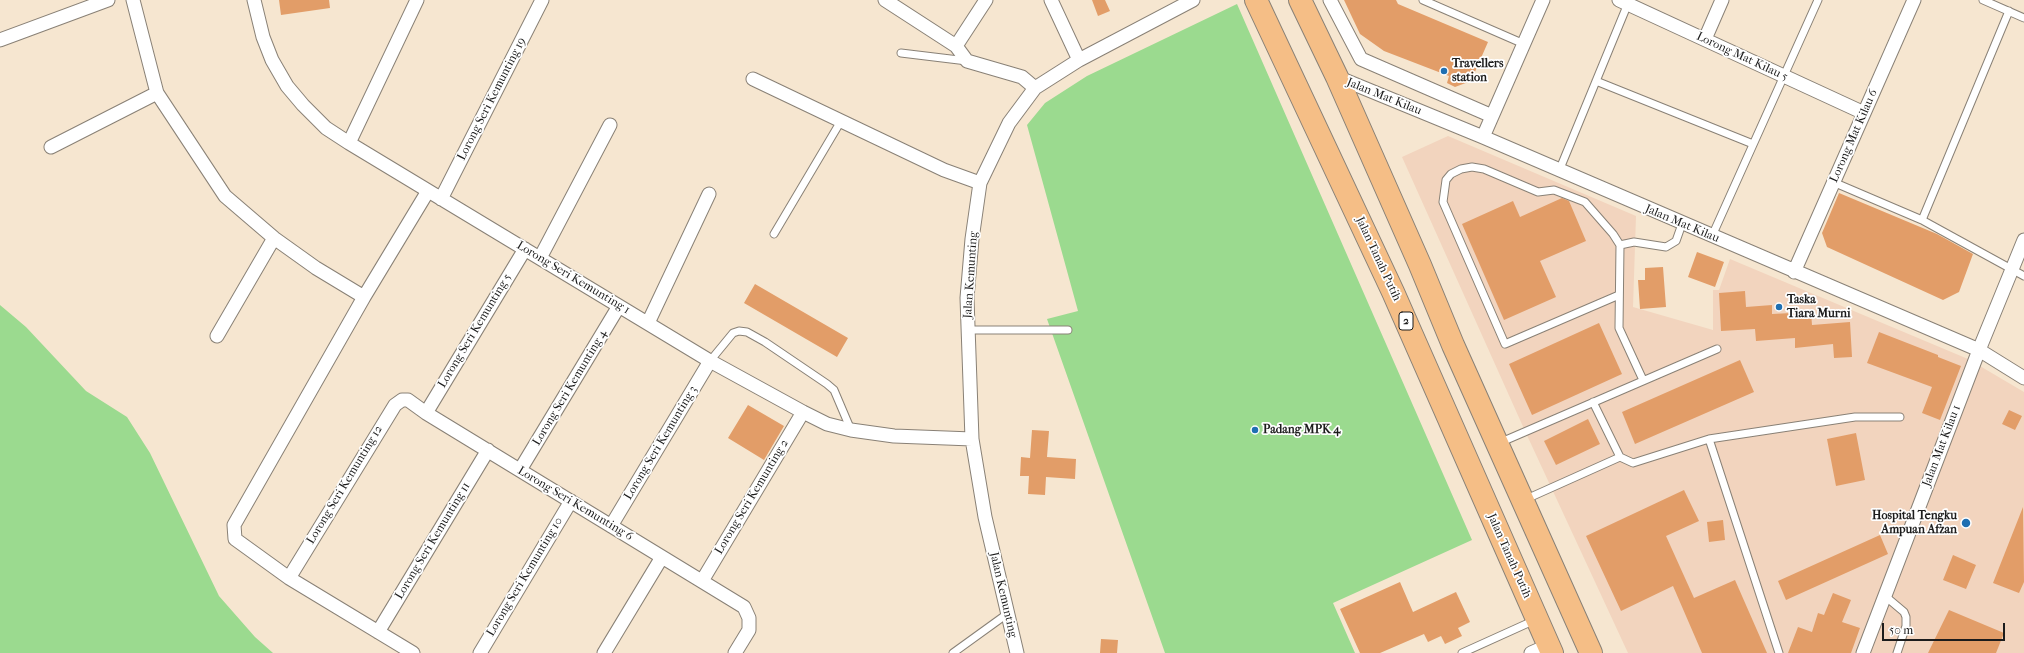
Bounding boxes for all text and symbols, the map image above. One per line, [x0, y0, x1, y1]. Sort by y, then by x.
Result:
street label: Lorong Mat Kilau 5 [1694, 29, 1790, 85]
street label: Lorong Seri Kemunting 19 [455, 35, 529, 163]
place label: Travellers station [1452, 57, 1503, 85]
marker: Travellers station [1439, 66, 1449, 76]
street label: Jalan Mat Kilau [1344, 75, 1424, 119]
street label: Lorong Mat Kilau 6 [1827, 87, 1881, 185]
street label: Jalan Mat Kilau [1643, 202, 1721, 246]
street label: Jalan Tanah Putih [1352, 215, 1404, 303]
street label: Jalan Kemunting [961, 231, 981, 319]
street label: Lorong Seri Kemunting 1 [514, 238, 632, 318]
street label: Lorong Seri Kemunting 5 [435, 271, 515, 391]
place label: Taska Tiara Murni [1787, 293, 1850, 321]
marker: Taska Tiara Murni [1774, 302, 1784, 312]
road number: 2 [1399, 312, 1413, 330]
street label: Lorong Seri Kemunting 4 [530, 328, 610, 448]
street label: Lorong Seri Kemunting 3 [621, 383, 701, 503]
street label: Jalan Mat Kilau 1 [1920, 403, 1964, 489]
street label: Lorong Seri Kemunting 12 [304, 423, 386, 547]
place label: Padang MPK 4 [1263, 423, 1340, 437]
marker: Padang MPK 4 [1250, 425, 1260, 435]
street label: Lorong Seri Kemunting 2 [712, 437, 792, 557]
street label: Lorong Seri Kemunting 6 [515, 464, 635, 544]
street label: Lorong Seri Kemunting 11 [392, 480, 474, 602]
place label: Hospital Tengku Ampuan Afzan [1872, 509, 1957, 537]
street label: Jalan Tanah Putih [1484, 511, 1534, 601]
street label: Lorong Seri Kemunting 10 [484, 515, 566, 639]
marker: Hospital Tengku Ampuan Afzan [1960, 517, 1972, 529]
street label: Jalan Kemunting [986, 551, 1020, 639]
scale bar [1884, 615, 2007, 641]
text: 50 m [1889, 623, 1913, 637]

